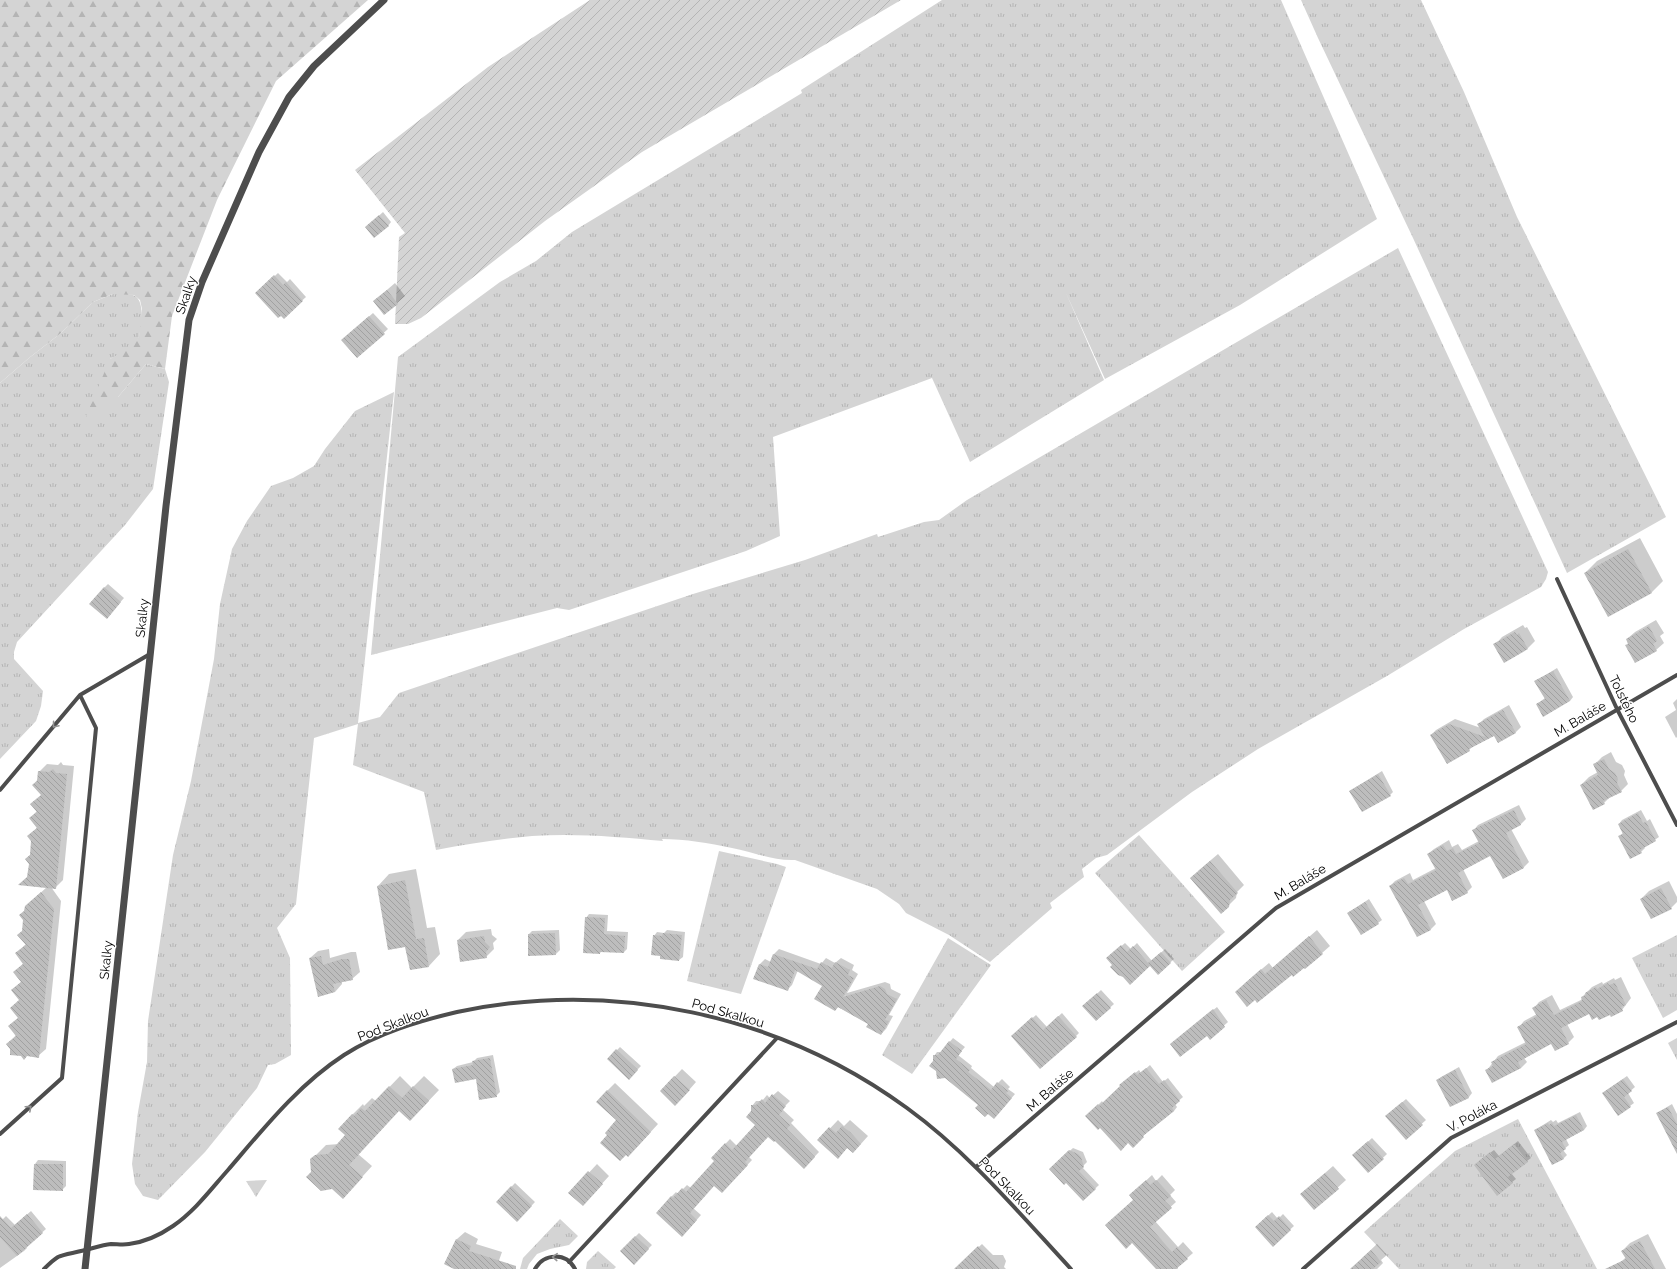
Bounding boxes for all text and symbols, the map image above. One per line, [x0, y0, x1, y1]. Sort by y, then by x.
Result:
street label: Skalky [173, 274, 199, 316]
street label: Skalky [132, 598, 152, 638]
street label: Tolstého [1606, 673, 1642, 726]
street label: M. Baláše [1551, 698, 1609, 740]
one-way arrow [52, 720, 59, 728]
street label: M. Baláše [1272, 861, 1329, 903]
street label: Skalky [96, 940, 116, 980]
street label: Pod Skalkou [690, 996, 766, 1030]
street label: Pod Skalkou [356, 1004, 430, 1044]
street label: M. Baláše [1023, 1065, 1077, 1115]
street label: V. Poláka [1445, 1097, 1499, 1135]
one-way arrow [24, 1105, 32, 1113]
street label: Pod Skalkou [976, 1154, 1038, 1218]
one-way arrow [552, 1253, 559, 1262]

